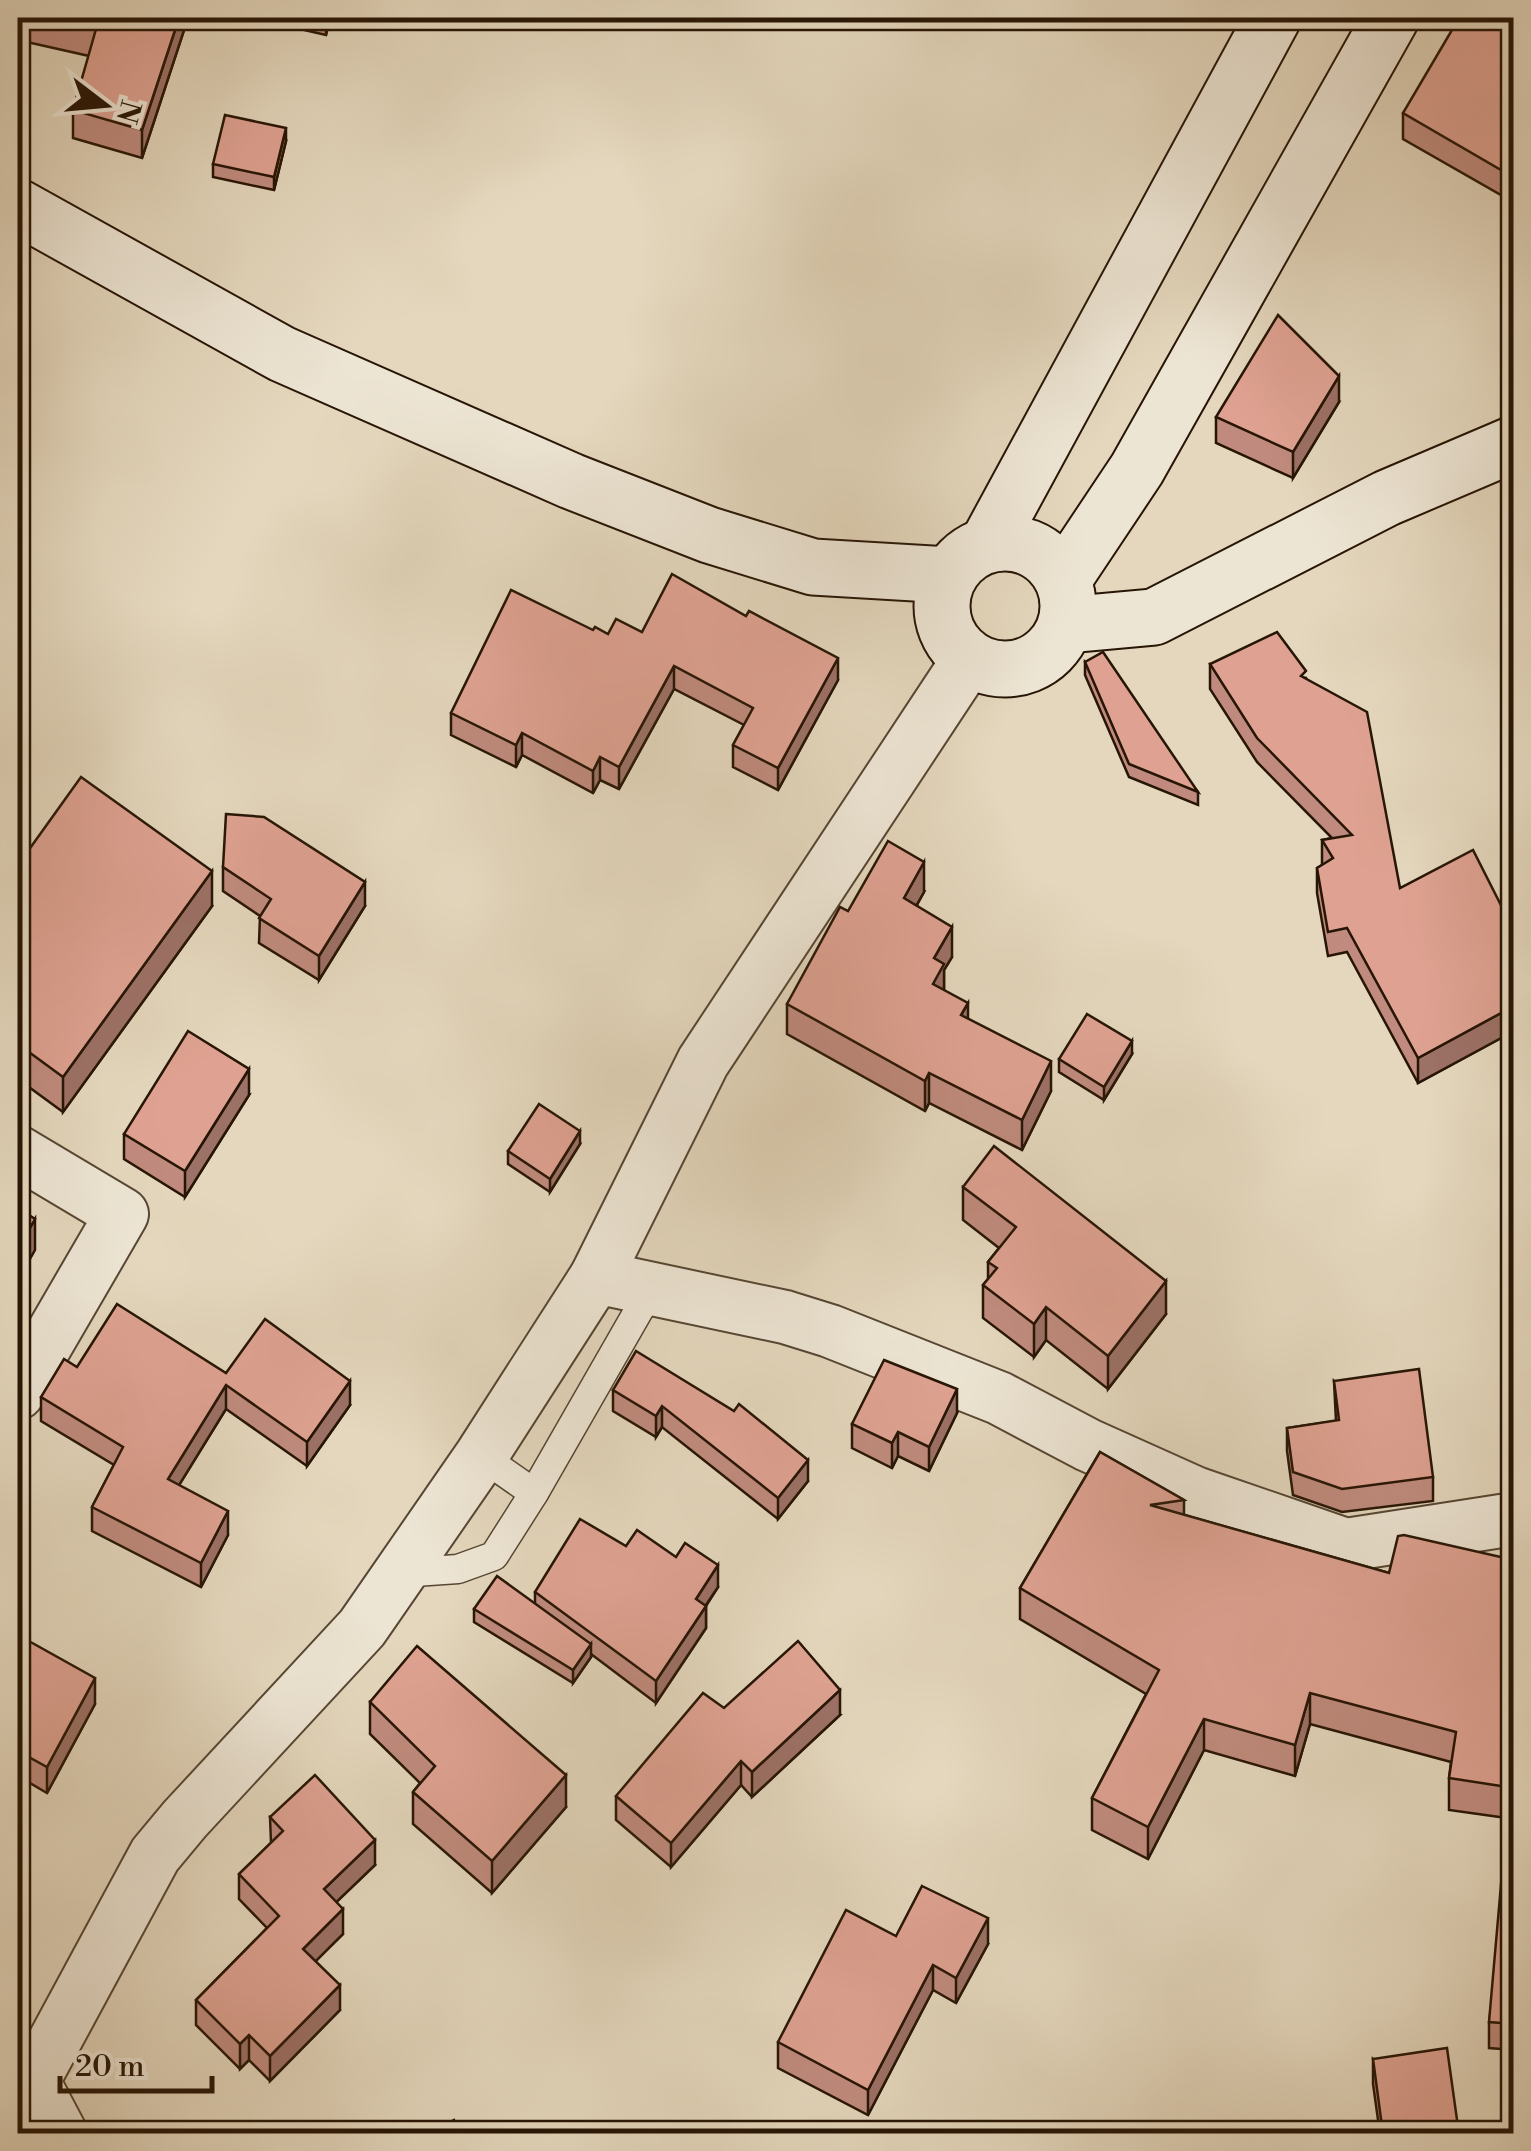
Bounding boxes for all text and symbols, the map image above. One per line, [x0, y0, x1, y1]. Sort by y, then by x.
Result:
north arrow [55, 55, 155, 155]
text: N [108, 96, 147, 127]
scale bar [60, 2031, 212, 2093]
text: 20 m [75, 2048, 144, 2086]

